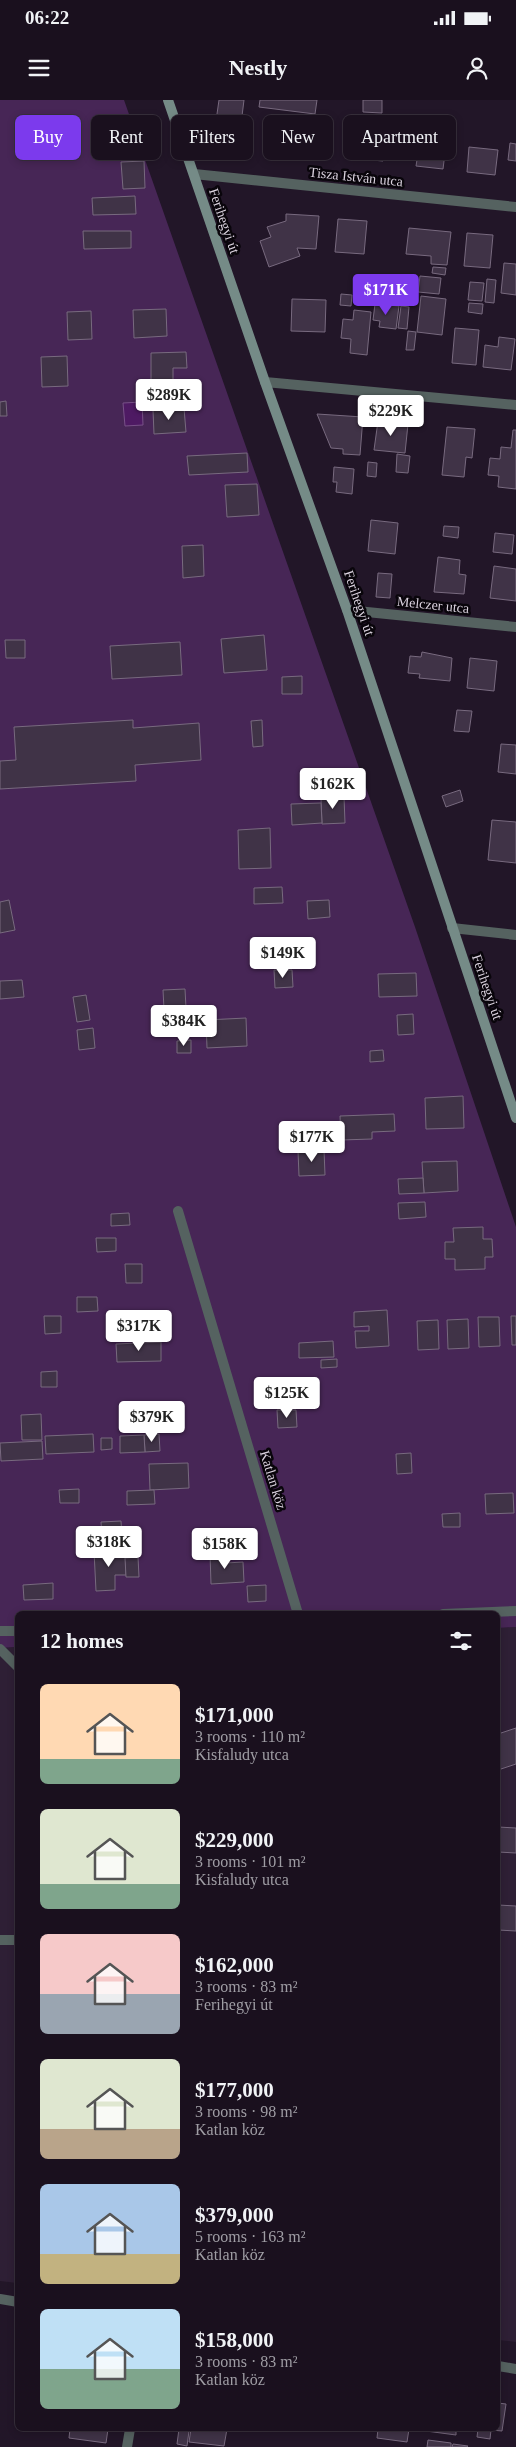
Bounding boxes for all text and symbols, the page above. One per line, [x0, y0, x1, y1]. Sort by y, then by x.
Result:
text: 06:22 [25, 7, 69, 28]
icon: menu [25, 54, 53, 82]
icon: person [463, 54, 491, 82]
text: Nestly [229, 55, 287, 80]
chip: Buy [15, 115, 81, 160]
chip: Rent [91, 115, 161, 160]
chip: Filters [171, 115, 253, 160]
chip: New [263, 115, 333, 160]
chip: Apartment [343, 115, 456, 160]
street label: Tisza István utca [308, 165, 404, 189]
street label: Ferihegyi út [206, 186, 242, 256]
pin: $171K [351, 274, 421, 316]
text: $171K [364, 281, 408, 298]
pin: $289K [134, 378, 204, 421]
text: $289K [147, 386, 191, 403]
pin: $229K [356, 394, 426, 437]
text: $229K [369, 402, 413, 419]
street label: Ferihegyi út [341, 568, 377, 638]
street label: Melczer utca [396, 594, 471, 616]
pin: $162K [298, 768, 368, 810]
text: $162K [311, 775, 355, 792]
pin: $149K [248, 936, 318, 979]
text: $149K [261, 944, 305, 961]
street label: Ferihegyi út [469, 952, 505, 1022]
pin: $384K [149, 1004, 219, 1047]
text: $384K [162, 1012, 206, 1029]
pin: $177K [277, 1120, 347, 1163]
text: $177K [290, 1128, 334, 1145]
pin: $317K [104, 1310, 174, 1352]
text: $317K [117, 1317, 161, 1334]
pin: $125K [252, 1376, 322, 1419]
text: $125K [265, 1384, 309, 1401]
pin: $379K [117, 1400, 187, 1443]
text: $379K [130, 1408, 174, 1425]
street label: Katlan köz [257, 1449, 289, 1511]
pin: $318K [74, 1526, 144, 1568]
pin: $158K [190, 1528, 260, 1570]
text: $318K [87, 1533, 131, 1550]
text: $158K [203, 1535, 247, 1552]
icon: filters [447, 1627, 475, 1655]
text: 12 homes [40, 1629, 123, 1653]
text: $171,000 [195, 1703, 274, 1727]
icon: home [80, 1704, 140, 1764]
text: 3 rooms · 110 m² [195, 1728, 305, 1745]
text: Kisfaludy utca [195, 1746, 289, 1763]
text: $229,000 [195, 1828, 274, 1852]
icon: home [80, 1829, 140, 1889]
text: 3 rooms · 101 m² [195, 1853, 306, 1870]
text: Kisfaludy utca [195, 1871, 289, 1888]
text: $162,000 [195, 1953, 274, 1977]
icon: home [80, 1954, 140, 2014]
text: 3 rooms · 83 m² [195, 1978, 298, 1995]
text: Ferihegyi út [195, 1996, 273, 2013]
text: $177,000 [195, 2078, 274, 2102]
icon: home [80, 2079, 140, 2139]
text: 3 rooms · 98 m² [195, 2103, 298, 2120]
text: Katlan köz [195, 2121, 265, 2138]
text: $379,000 [195, 2203, 274, 2227]
icon: home [80, 2204, 140, 2264]
text: 5 rooms · 163 m² [195, 2228, 306, 2245]
text: Katlan köz [195, 2246, 265, 2263]
text: $158,000 [195, 2328, 274, 2352]
icon: home [80, 2329, 140, 2389]
text: 3 rooms · 83 m² [195, 2353, 298, 2370]
text: Katlan köz [195, 2371, 265, 2388]

